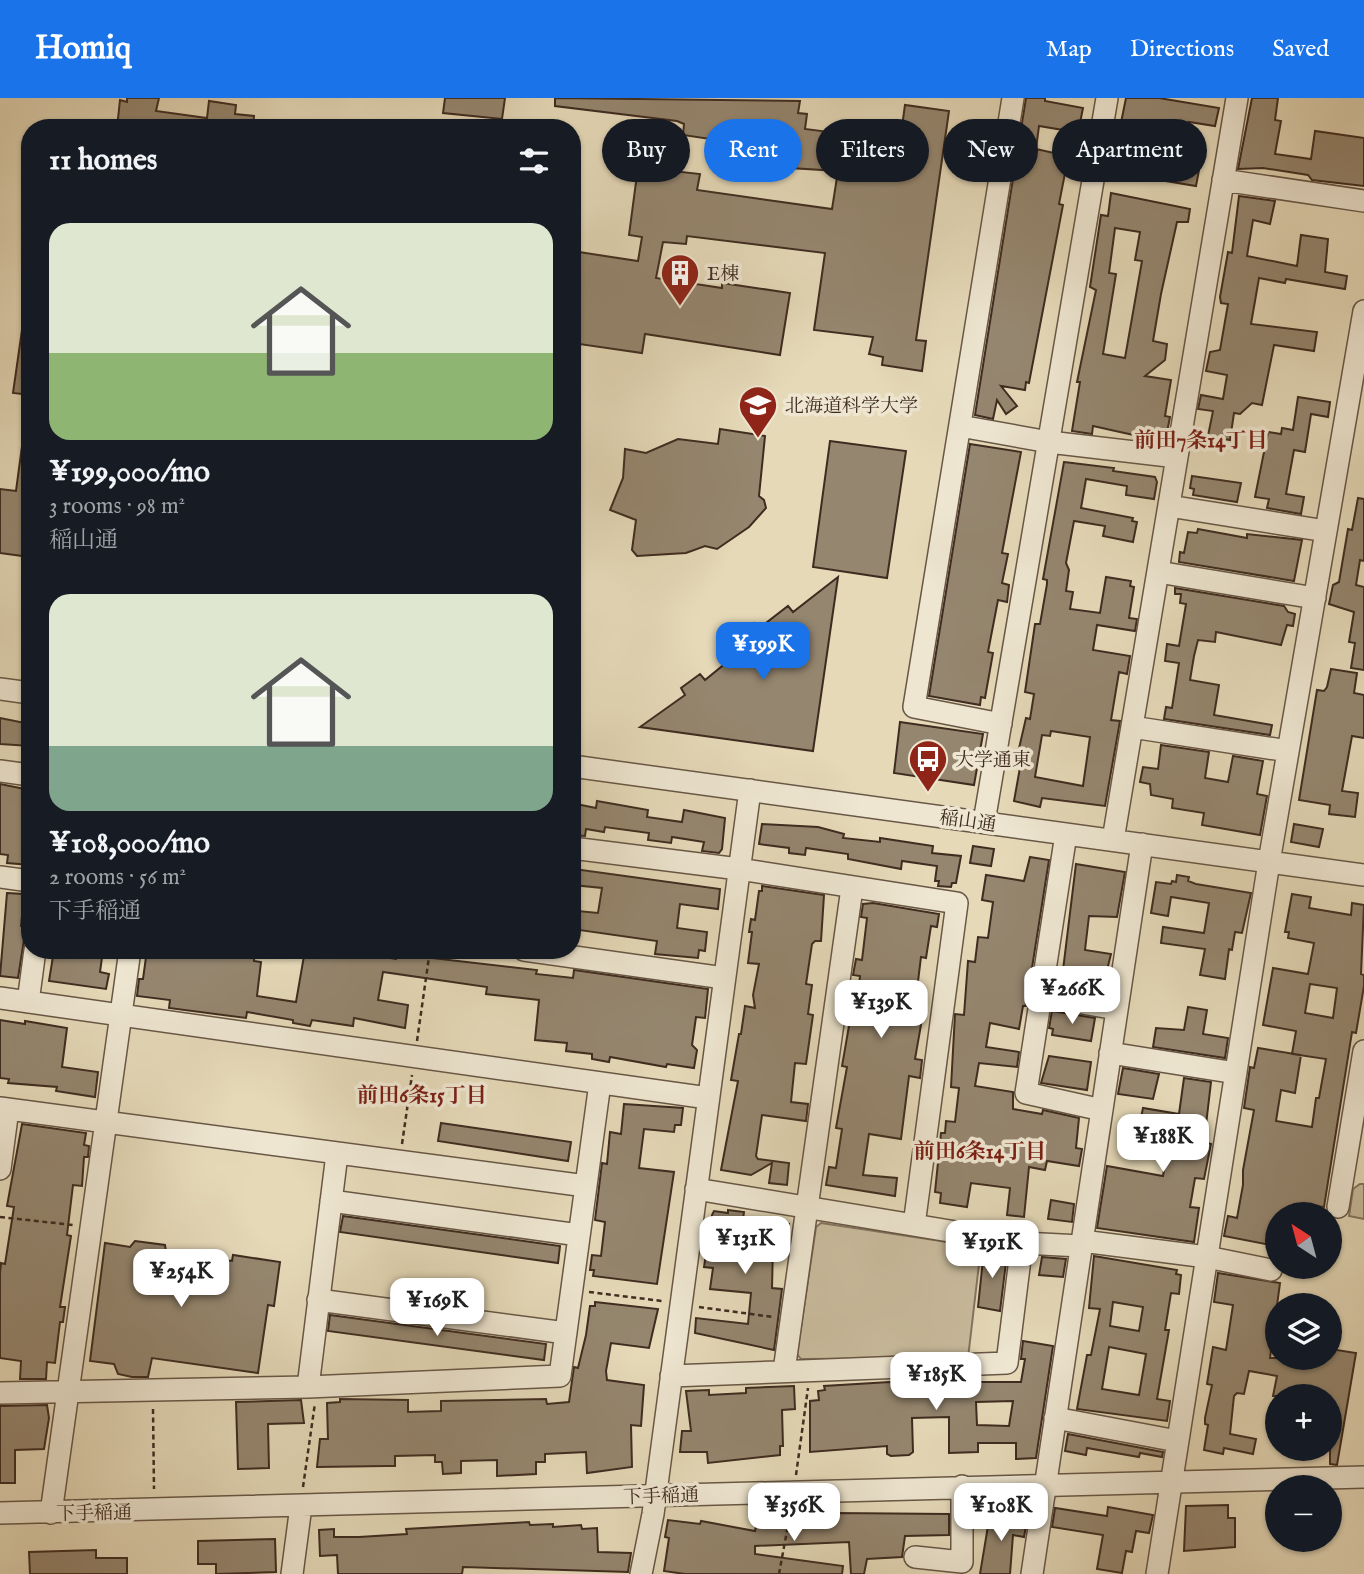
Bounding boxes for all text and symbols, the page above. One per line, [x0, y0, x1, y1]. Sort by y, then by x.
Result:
text: Homiq [35, 28, 131, 70]
text: Map [1046, 34, 1092, 65]
text: Directions [1130, 34, 1234, 65]
text: Saved [1272, 34, 1329, 65]
chip: Buy [602, 119, 690, 182]
chip: Rent [704, 119, 802, 182]
chip: Filters [816, 119, 929, 182]
chip: New [943, 119, 1038, 182]
chip: Apartment [1052, 119, 1207, 182]
text: 11 homes [49, 142, 157, 180]
icon: filters [515, 142, 553, 180]
building icon: E棟 [659, 252, 701, 307]
place label: E棟 [707, 263, 739, 287]
icon: home [238, 268, 364, 394]
school or university icon: 北海道科学大学 [737, 384, 779, 439]
place label: 北海道科学大学 [785, 395, 918, 419]
district label: 前田7条14丁目 [1135, 428, 1267, 455]
text: ¥199,000/mo [49, 454, 210, 492]
text: 3 rooms · 98 m² [49, 492, 185, 521]
text: 稲山通 [49, 526, 118, 555]
pin: ¥199K [714, 622, 812, 682]
text: ¥199K [732, 630, 794, 659]
icon: home [238, 639, 364, 765]
bus stop icon: 大学通東 [907, 738, 949, 793]
place label: 大学通東 [955, 749, 1031, 773]
street label: 稲山通 [938, 806, 998, 838]
text: ¥108,000/mo [49, 825, 210, 863]
text: 2 rooms · 56 m² [49, 863, 186, 892]
text: 下手稲通 [49, 897, 141, 926]
pin: ¥266K [1023, 967, 1121, 1026]
text: ¥266K [1040, 974, 1104, 1003]
pin: ¥139K [832, 981, 930, 1040]
text: ¥139K [851, 988, 911, 1017]
district label: 前田6条15丁目 [357, 1083, 487, 1110]
pin: ¥188K [1114, 1114, 1212, 1174]
text: ¥188K [1133, 1122, 1193, 1151]
district label: 前田6条14丁目 [914, 1139, 1046, 1166]
north arrow [1265, 1202, 1342, 1279]
map controls [1265, 1202, 1342, 1552]
pin: ¥131K [696, 1216, 794, 1276]
pin: ¥191K [943, 1220, 1041, 1280]
text: ¥131K [715, 1224, 775, 1253]
text: ¥191K [962, 1228, 1022, 1257]
pin: ¥254K [132, 1250, 230, 1309]
text: ¥254K [149, 1257, 213, 1286]
pin: ¥169K [388, 1278, 486, 1338]
text: ¥169K [406, 1286, 468, 1315]
button: layers [1265, 1293, 1342, 1370]
pin: ¥185K [887, 1352, 985, 1412]
text: ¥185K [906, 1360, 966, 1389]
button: + [1265, 1384, 1342, 1461]
button: − [1265, 1475, 1342, 1552]
street label: 下手稲通 [623, 1484, 699, 1510]
pin: ¥356K [745, 1484, 843, 1543]
pin: ¥108K [952, 1484, 1050, 1543]
text: ¥356K [764, 1491, 824, 1520]
text: ¥108K [970, 1491, 1032, 1520]
street label: 下手稲通 [56, 1501, 132, 1527]

